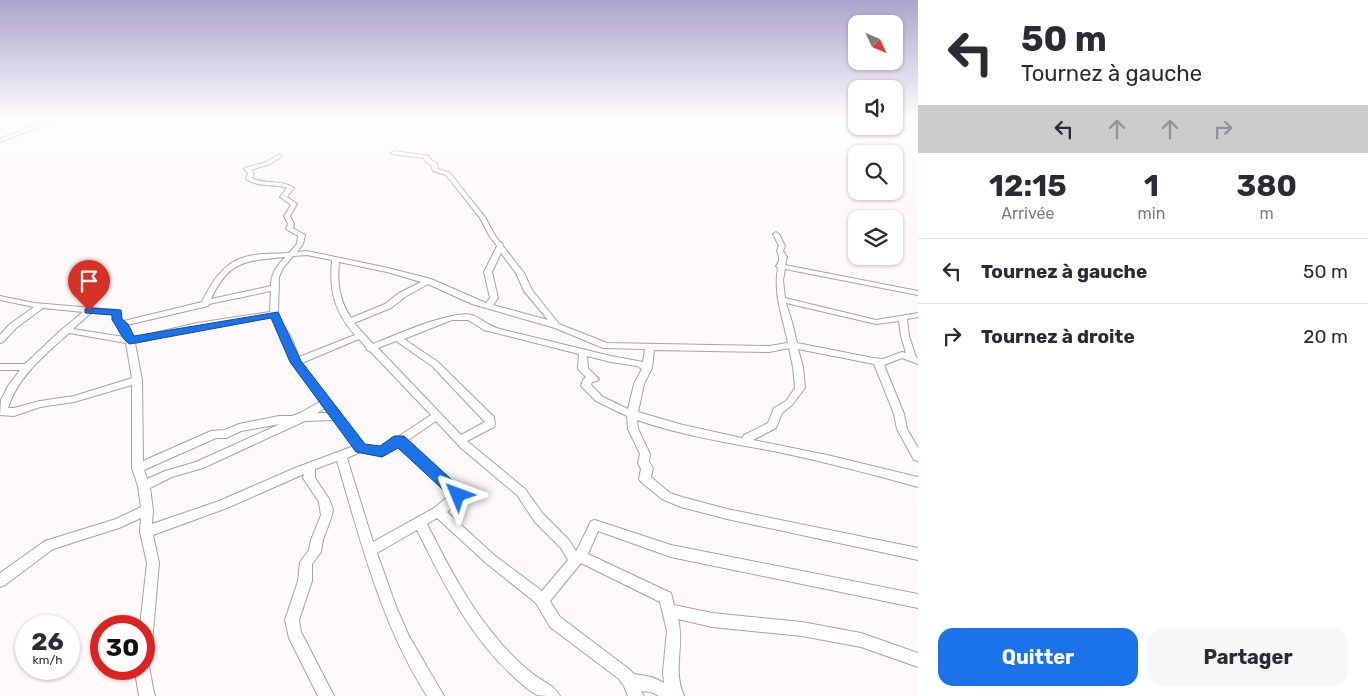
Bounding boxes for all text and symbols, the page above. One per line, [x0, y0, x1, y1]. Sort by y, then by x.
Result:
north arrow [848, 15, 902, 70]
map controls [848, 15, 903, 265]
text: 50 m [1021, 18, 1107, 60]
icon: left [938, 20, 1003, 85]
text: Tournez à gauche [1021, 60, 1202, 87]
button: sound [848, 80, 903, 135]
icon: left [1050, 115, 1078, 143]
icon: ahead [1103, 115, 1131, 143]
icon: ahead [1156, 115, 1184, 143]
icon: right [1209, 115, 1237, 143]
button: search [848, 145, 903, 200]
text: 12:15 [989, 168, 1067, 204]
text: 1 [1144, 168, 1159, 204]
text: 380 [1236, 168, 1297, 204]
text: Arrivée [1001, 204, 1054, 223]
text: min [1138, 204, 1165, 223]
text: m [1260, 204, 1274, 223]
button: layers [848, 210, 903, 265]
icon: left [938, 257, 966, 285]
pin [68, 260, 110, 311]
text: Tournez à gauche [981, 260, 1147, 283]
text: 50 m [1303, 260, 1348, 283]
icon: arrive [75, 267, 103, 295]
icon: right [938, 322, 966, 350]
text: Tournez à droite [981, 325, 1135, 348]
text: 20 m [1303, 325, 1348, 348]
position arrow [431, 468, 483, 520]
speed limit sign: 30 [90, 615, 155, 680]
text: 26 [31, 627, 64, 656]
button: Quitter [938, 628, 1138, 686]
button: Partager [1148, 628, 1348, 686]
text: km/h [33, 653, 62, 667]

